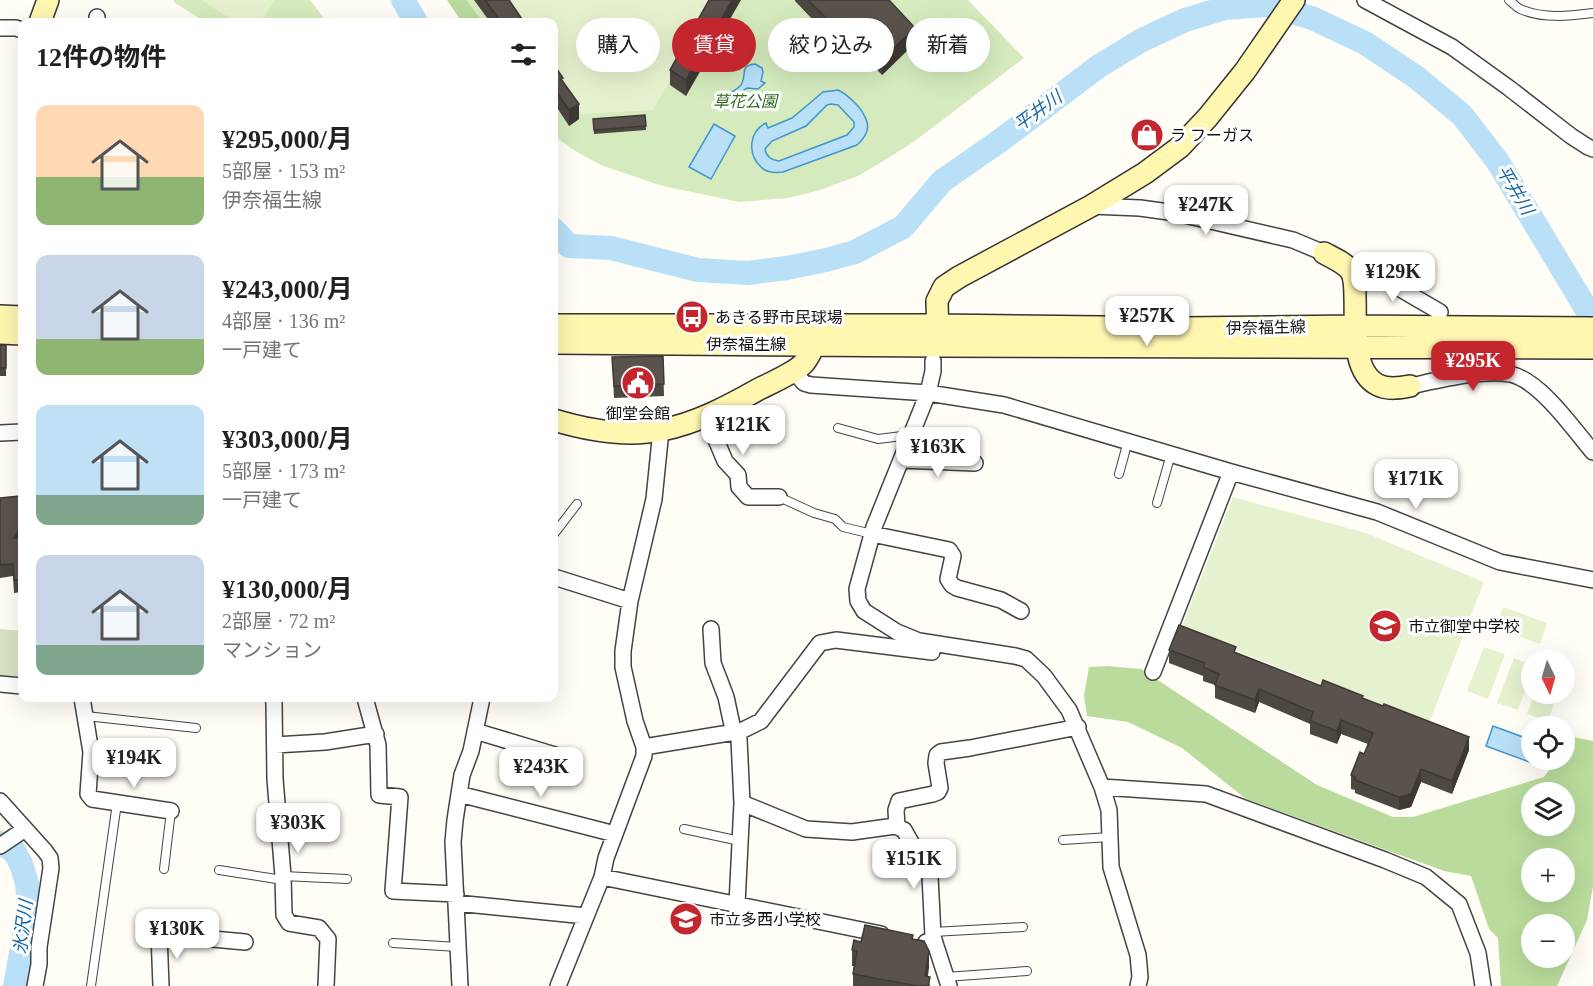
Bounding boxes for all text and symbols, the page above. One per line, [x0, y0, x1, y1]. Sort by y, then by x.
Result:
chip: 購入 [576, 18, 660, 72]
chip: 賃貸 [672, 18, 756, 72]
chip: 絞り込み [768, 18, 894, 72]
chip: 新着 [906, 18, 990, 72]
icon: filters [507, 38, 540, 71]
text: 12件の物件 [36, 43, 166, 72]
water label: 平井川 [1010, 86, 1067, 135]
park label: 草花公園 [713, 93, 779, 110]
shop icon: ラ フーガス [1129, 117, 1165, 153]
text: ¥295,000/月 [222, 125, 353, 154]
place label: ラ フーガス [1170, 127, 1254, 144]
icon: home [84, 129, 156, 201]
text: 5部屋 · 153 m² [222, 160, 345, 182]
water label: 平井川 [1493, 162, 1539, 220]
pin: ¥247K [1164, 185, 1248, 236]
text: 伊奈福生線 [222, 189, 322, 211]
text: ¥247K [1178, 193, 1234, 215]
pin: ¥129K [1351, 252, 1435, 303]
text: ¥129K [1365, 260, 1421, 282]
text: ¥243,000/月 [222, 275, 353, 304]
icon: home [84, 279, 156, 351]
pin: ¥257K [1105, 296, 1189, 347]
bus stop icon: あきる野市民球場 [674, 299, 710, 335]
text: ¥257K [1119, 304, 1175, 326]
place label: あきる野市民球場 [715, 309, 843, 326]
text: 4部屋 · 136 m² [222, 310, 345, 332]
street label: 伊奈福生線 [1226, 318, 1306, 337]
street label: 伊奈福生線 [706, 336, 786, 353]
text: 一戸建て [222, 339, 302, 361]
pin: ¥295K [1431, 341, 1515, 392]
text: ¥295K [1445, 349, 1501, 371]
public building icon: 御堂会館 [620, 365, 656, 401]
place label: 御堂会館 [606, 405, 670, 422]
pin: ¥121K [701, 405, 785, 456]
text: ¥121K [715, 413, 771, 435]
text: ¥303,000/月 [222, 425, 353, 454]
pin: ¥163K [896, 427, 980, 478]
icon: home [84, 429, 156, 501]
text: ¥163K [910, 435, 966, 457]
pin: ¥171K [1374, 459, 1458, 510]
text: 5部屋 · 173 m² [222, 460, 345, 482]
text: ¥171K [1388, 467, 1444, 489]
text: 一戸建て [222, 489, 302, 511]
text: ¥130,000/月 [222, 575, 353, 604]
icon: home [84, 579, 156, 651]
school or university icon: 市立御堂中学校 [1367, 608, 1403, 644]
text: 2部屋 · 72 m² [222, 610, 335, 632]
place label: 市立御堂中学校 [1408, 618, 1520, 635]
text: マンション [222, 639, 322, 661]
north arrow [1521, 650, 1575, 704]
map controls [1521, 650, 1575, 968]
button: locate [1521, 716, 1575, 770]
pin: ¥194K [92, 738, 176, 789]
text: ¥194K [106, 746, 162, 768]
pin: ¥243K [499, 747, 583, 798]
text: ¥243K [513, 755, 569, 777]
button: layers [1521, 782, 1575, 836]
pin: ¥303K [256, 803, 340, 854]
text: ¥303K [270, 811, 326, 833]
pin: ¥151K [872, 839, 956, 890]
text: ¥151K [886, 847, 942, 869]
button: + [1521, 848, 1575, 902]
water label: 氷沢川 [10, 897, 36, 955]
school or university icon: 市立多西小学校 [668, 901, 704, 937]
pin: ¥130K [135, 909, 219, 960]
place label: 市立多西小学校 [709, 911, 821, 928]
button: − [1521, 914, 1575, 968]
text: ¥130K [149, 917, 205, 939]

